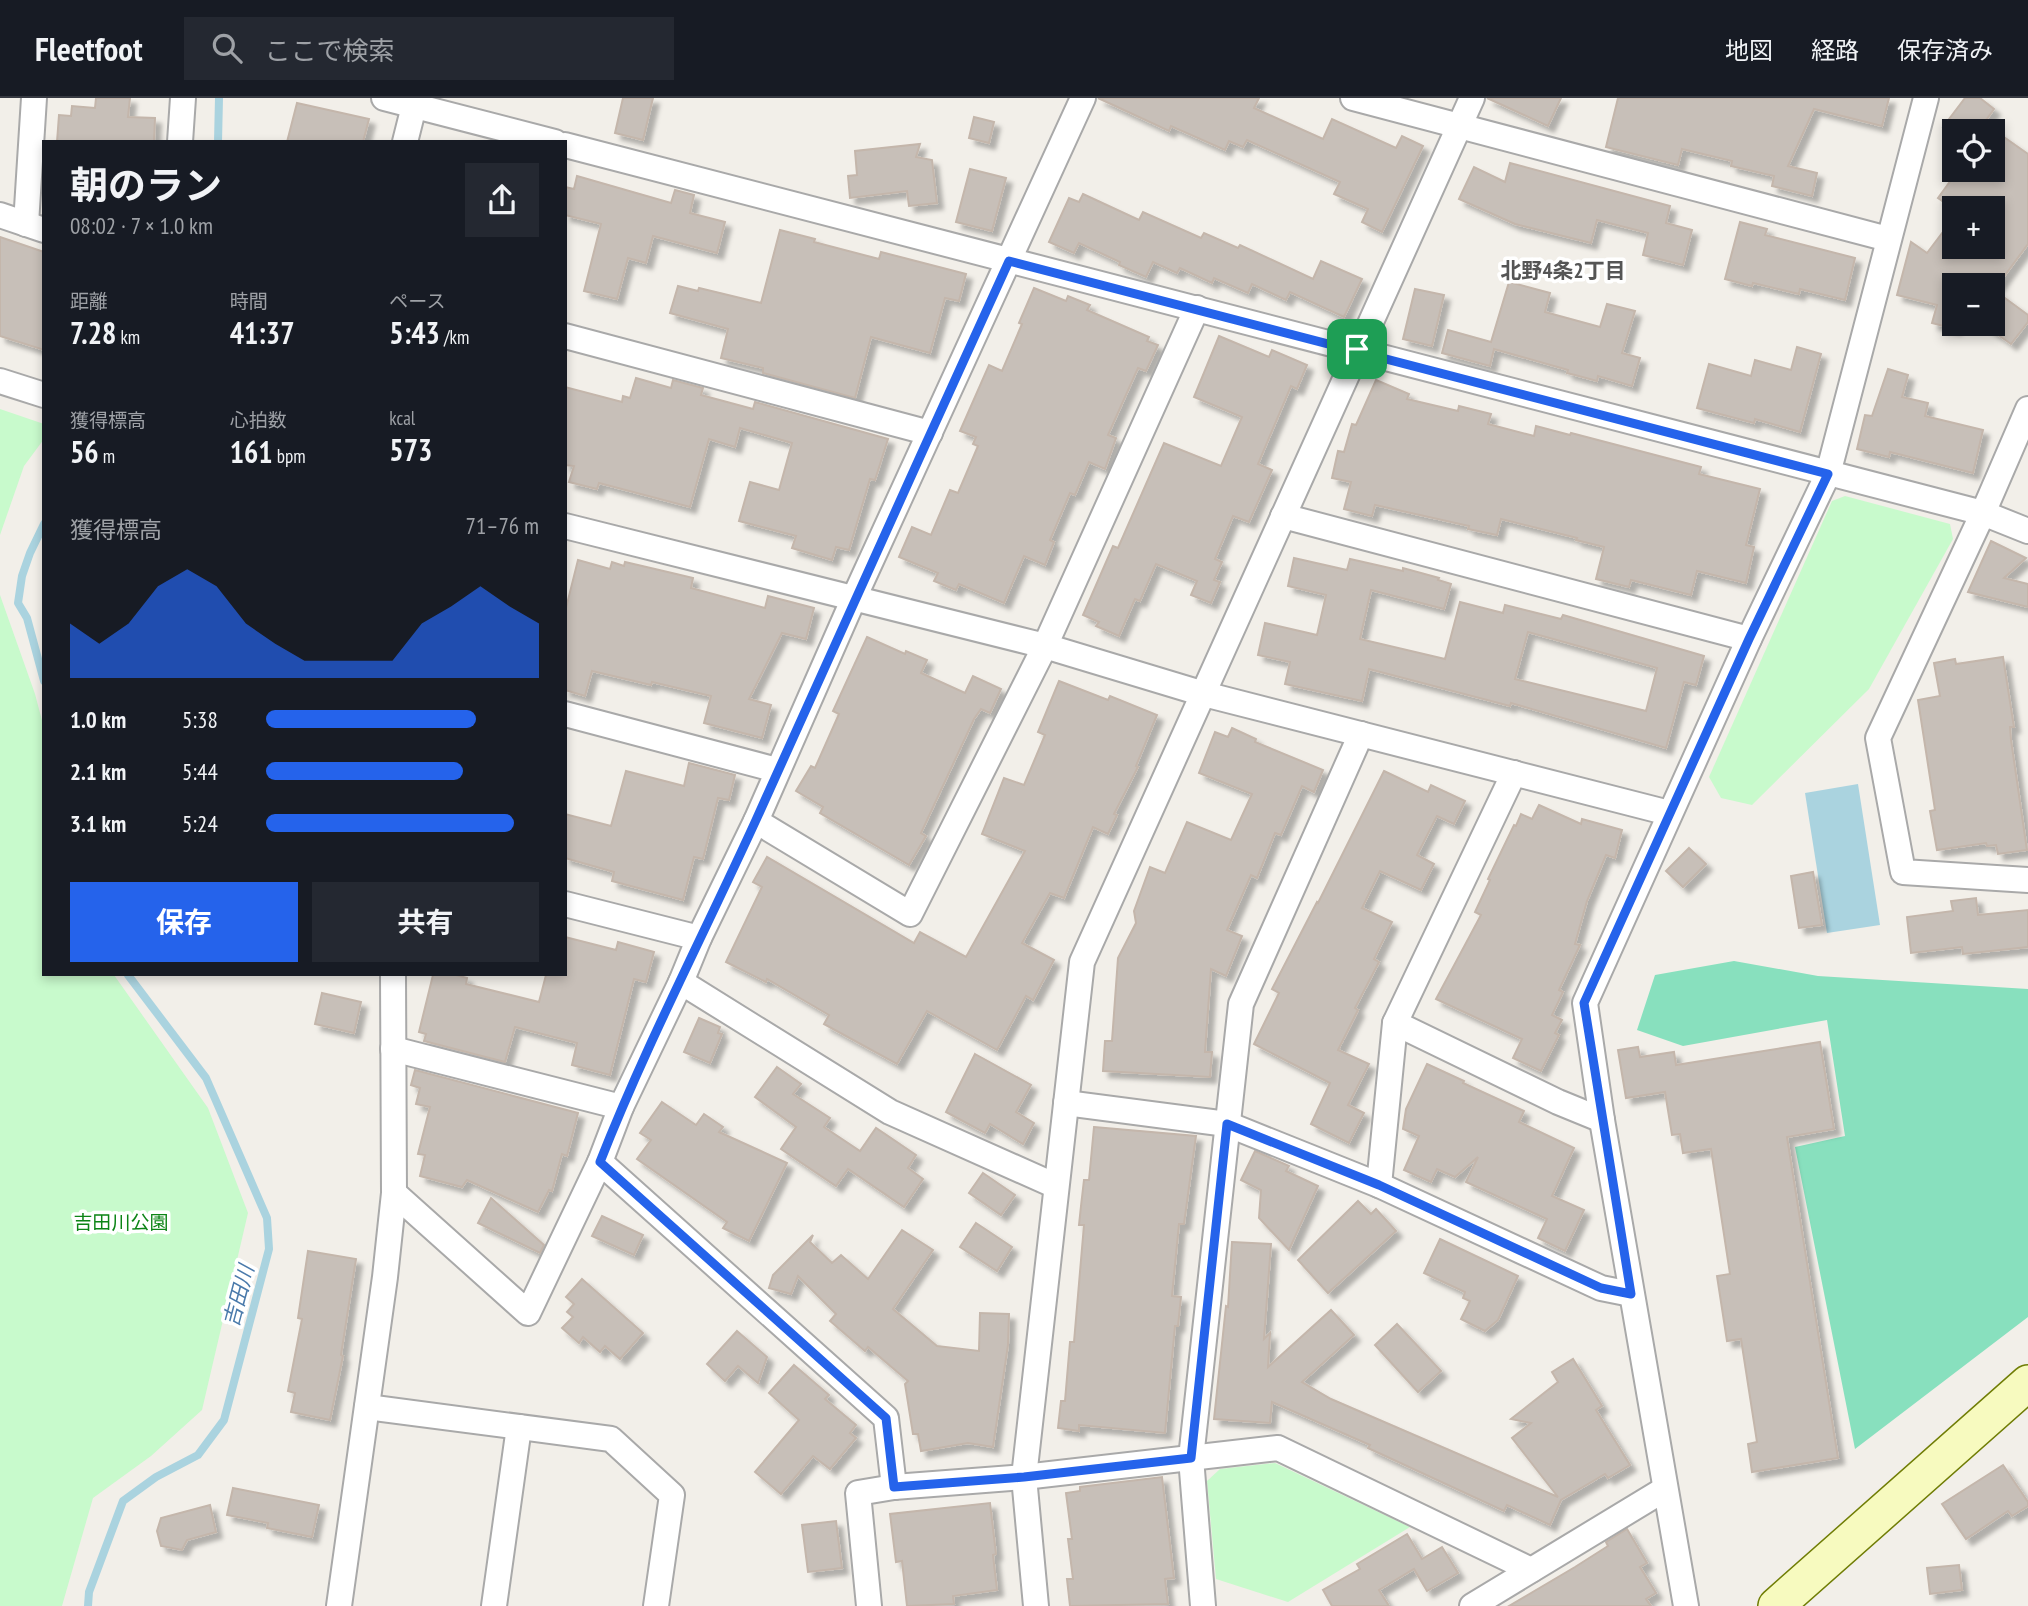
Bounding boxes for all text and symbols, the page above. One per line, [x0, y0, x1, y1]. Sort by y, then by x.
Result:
search box [184, 17, 674, 80]
text: Fleetfoot [35, 27, 142, 70]
icon: search [208, 29, 246, 67]
text: ここで検索 [264, 34, 395, 67]
text: 地図 [1725, 35, 1773, 66]
text: 経路 [1811, 35, 1859, 66]
text: 保存済み [1897, 35, 1993, 66]
map controls [1942, 119, 2005, 336]
button: locate [1942, 119, 2005, 182]
text: 朝のラン [70, 160, 222, 209]
button: share [465, 163, 539, 237]
button: + [1942, 196, 2005, 259]
text: 08:02 · 7 × 1.0 km [70, 211, 213, 240]
district label: 北野4条2丁目 [1500, 257, 1626, 284]
button: − [1942, 273, 2005, 336]
text: 距離 [70, 289, 108, 313]
text: 時間 [230, 289, 268, 313]
text: ペース [389, 289, 445, 313]
text: 7.28 [70, 313, 116, 352]
text: 41:37 [230, 313, 295, 352]
text: 5:43 [389, 313, 440, 352]
pin [1327, 319, 1387, 379]
text: km [116, 325, 140, 349]
text: /km [440, 325, 469, 349]
icon: arrive [1338, 330, 1376, 368]
text: kcal [389, 406, 415, 430]
text: 獲得標高 [70, 408, 146, 432]
text: 心拍数 [230, 408, 287, 432]
text: 573 [389, 430, 432, 469]
text: 56 [70, 432, 99, 471]
text: 161 [230, 432, 273, 471]
text: m [99, 444, 115, 468]
text: bpm [273, 444, 306, 468]
text: 71–76 m [466, 511, 539, 540]
text: 獲得標高 [70, 515, 162, 544]
text: 1.0 km [70, 705, 126, 734]
text: 5:38 [182, 705, 218, 734]
text: 2.1 km [70, 757, 126, 786]
text: 5:44 [182, 757, 218, 786]
text: 3.1 km [70, 809, 126, 838]
text: 5:24 [182, 809, 218, 838]
button: 保存 [70, 882, 298, 962]
button: 共有 [312, 882, 539, 962]
park label: 吉田川公園 [73, 1210, 169, 1234]
water label: 吉田川 [217, 1260, 260, 1330]

